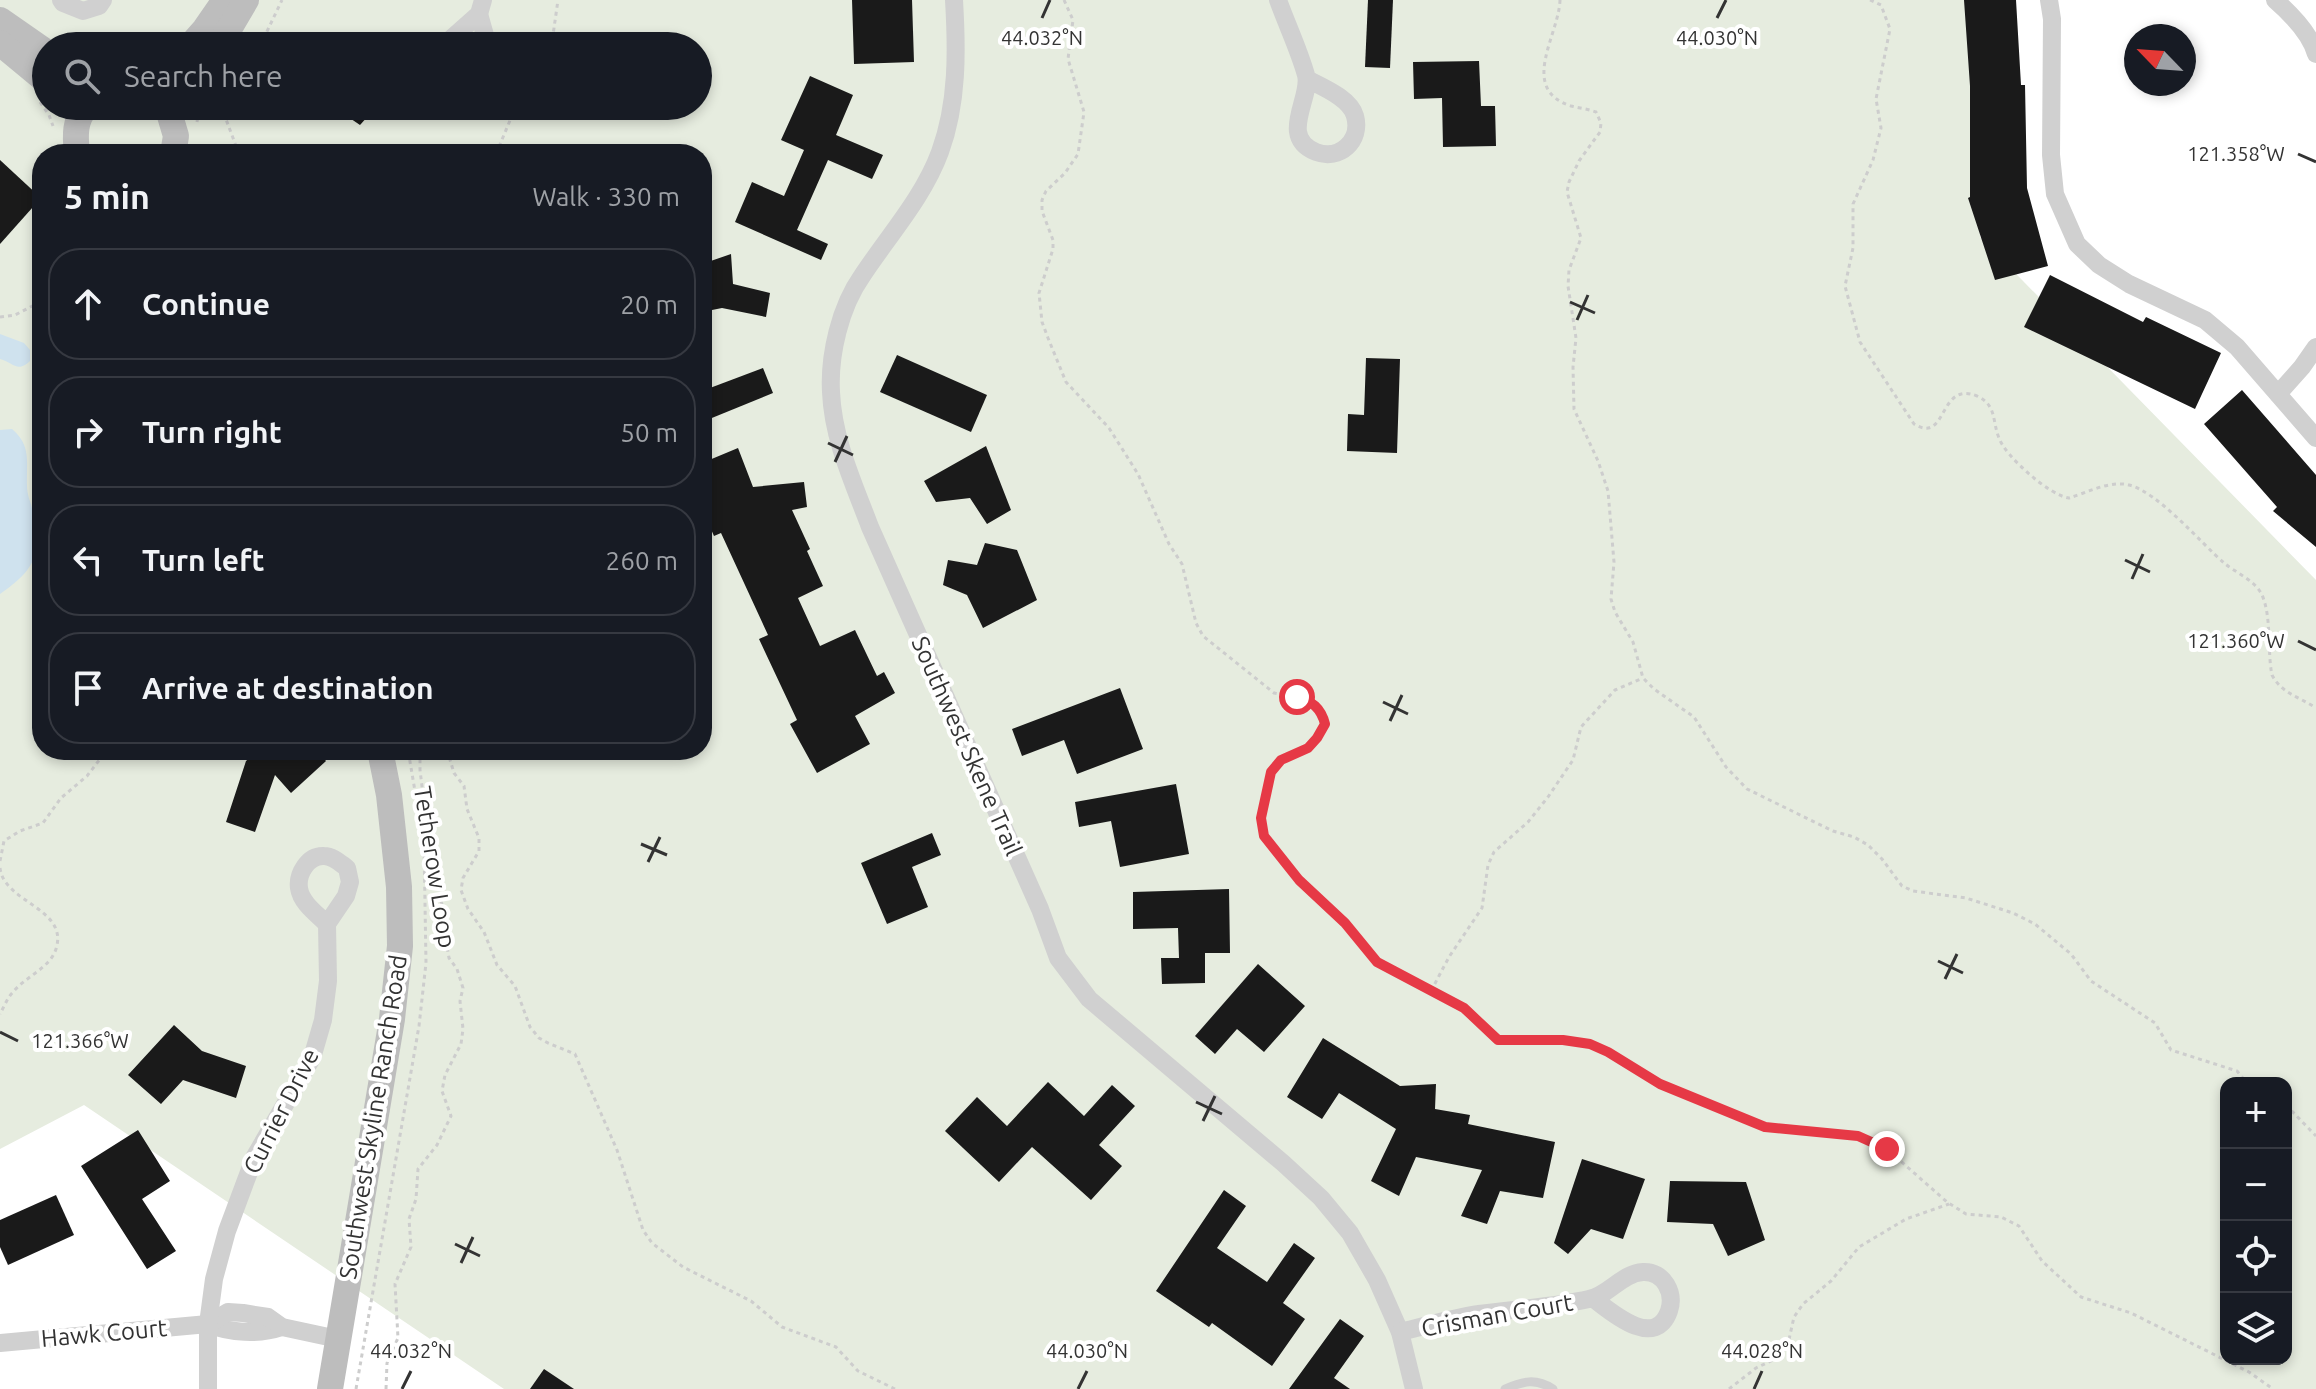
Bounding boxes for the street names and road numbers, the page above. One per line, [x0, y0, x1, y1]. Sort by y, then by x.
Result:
street label: Southwest Skene Trail [907, 632, 1027, 860]
street label: Tetherow Loop [409, 784, 461, 950]
street label: Southwest Skyline Ranch Road [334, 953, 412, 1281]
street label: Currier Drive [238, 1044, 324, 1178]
street label: Crisman Court [1419, 1288, 1575, 1342]
street label: Hawk Court [40, 1314, 169, 1352]

